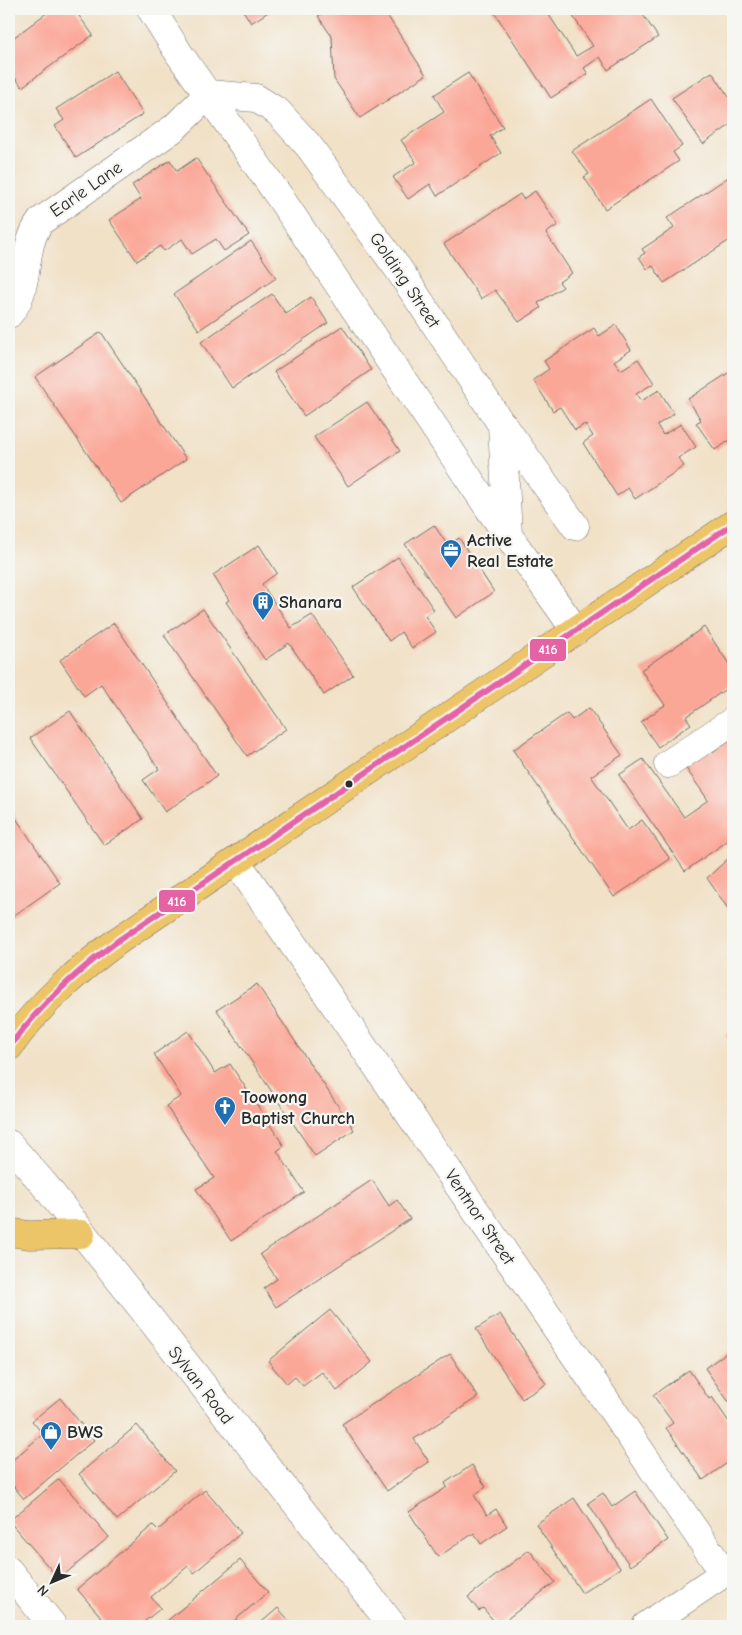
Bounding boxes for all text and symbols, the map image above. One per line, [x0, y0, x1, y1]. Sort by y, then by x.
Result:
street label: Earle Lane [46, 157, 126, 222]
street label: Golding Street [365, 229, 445, 333]
place label: Active Real Estate [467, 530, 554, 572]
office icon: Active Real Estate [439, 538, 463, 569]
building icon: Shanara [251, 590, 275, 621]
place label: Shanara [279, 592, 342, 613]
line badge: 416 [529, 638, 567, 662]
text: 416 [538, 641, 558, 658]
unlabelled marker [344, 779, 354, 789]
line badge: 416 [158, 889, 196, 913]
text: 416 [167, 893, 187, 910]
place label: Toowong Baptist Church [241, 1087, 355, 1129]
church icon: Toowong Baptist Church [213, 1095, 237, 1126]
street label: Ventnor Street [440, 1166, 520, 1270]
street label: Sylvan Road [164, 1342, 238, 1429]
shop icon: BWS [39, 1420, 63, 1451]
place label: BWS [67, 1422, 103, 1443]
north arrow [28, 1558, 78, 1608]
text: N [34, 1581, 52, 1600]

